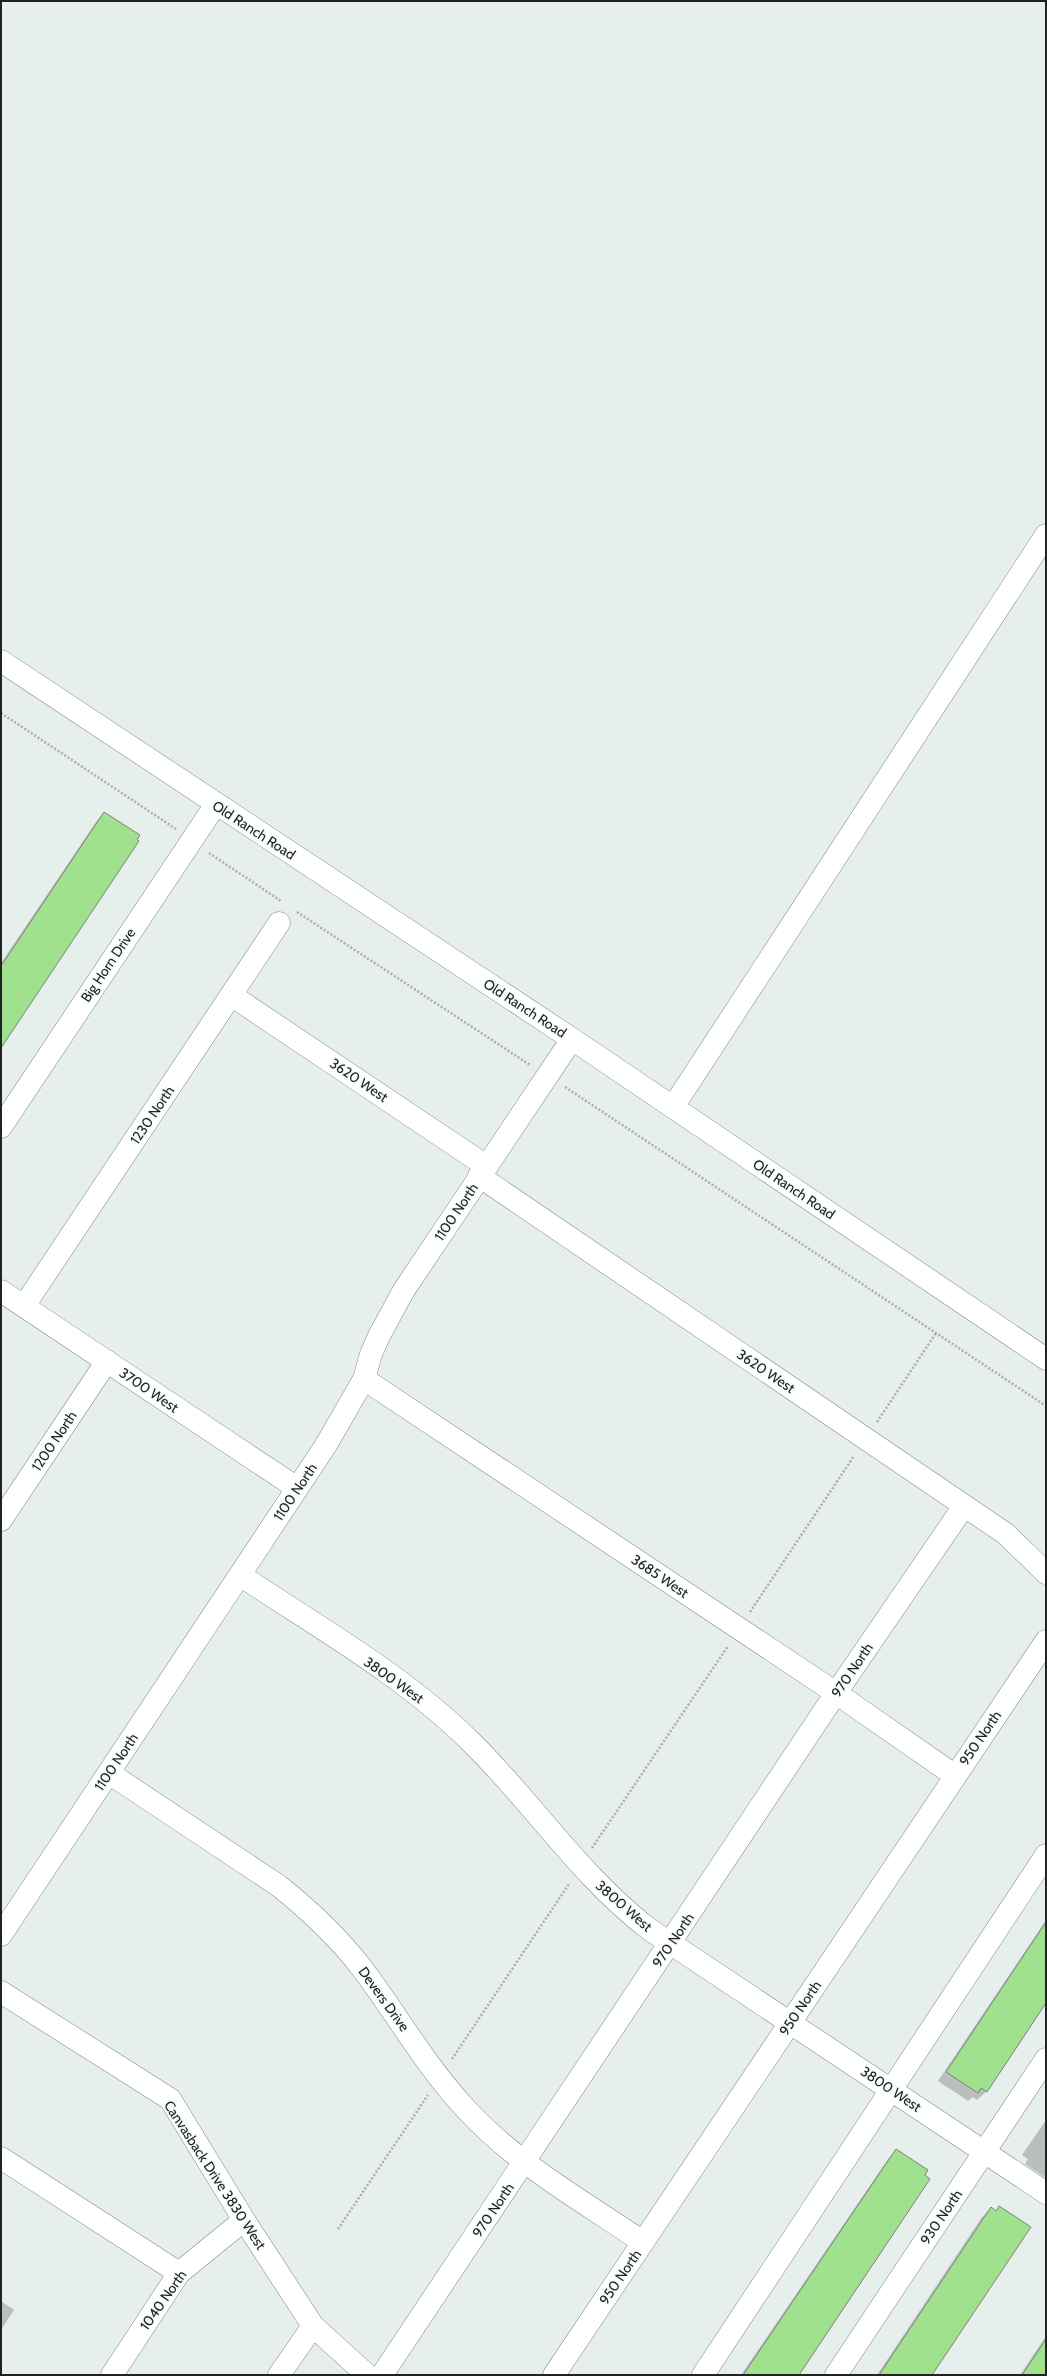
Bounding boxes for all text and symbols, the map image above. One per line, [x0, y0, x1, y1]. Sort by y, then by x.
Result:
street label: Old Ranch Road [209, 797, 299, 863]
street label: Big Horn Drive [77, 925, 139, 1005]
street label: Old Ranch Road [480, 975, 570, 1041]
street label: 3620 West [327, 1054, 392, 1106]
street label: 1230 North [126, 1082, 178, 1148]
street label: Old Ranch Road [749, 1155, 839, 1223]
street label: 1100 North [430, 1180, 482, 1244]
street label: 3620 West [734, 1345, 799, 1397]
street label: 3700 West [116, 1364, 182, 1417]
street label: 1200 North [27, 1407, 81, 1475]
street label: 1100 North [269, 1460, 321, 1524]
street label: 3685 West [628, 1550, 692, 1602]
street label: 970 North [827, 1639, 877, 1701]
street label: 3800 West [361, 1653, 428, 1707]
street label: 950 North [955, 1707, 1005, 1769]
street label: 1100 North [90, 1730, 142, 1794]
street label: 3800 West [592, 1877, 656, 1936]
street label: 970 North [648, 1909, 698, 1971]
street label: Devers Drive [354, 1963, 414, 2035]
street label: 950 North [775, 1977, 825, 2039]
street label: 3800 West [857, 2062, 925, 2116]
street label: Canvasback Drive 3830 West [160, 2097, 270, 2253]
street label: 970 North [468, 2179, 518, 2241]
street label: 930 North [916, 2186, 966, 2248]
street label: 950 North [595, 2246, 645, 2308]
street label: 1040 North [136, 2266, 190, 2334]

